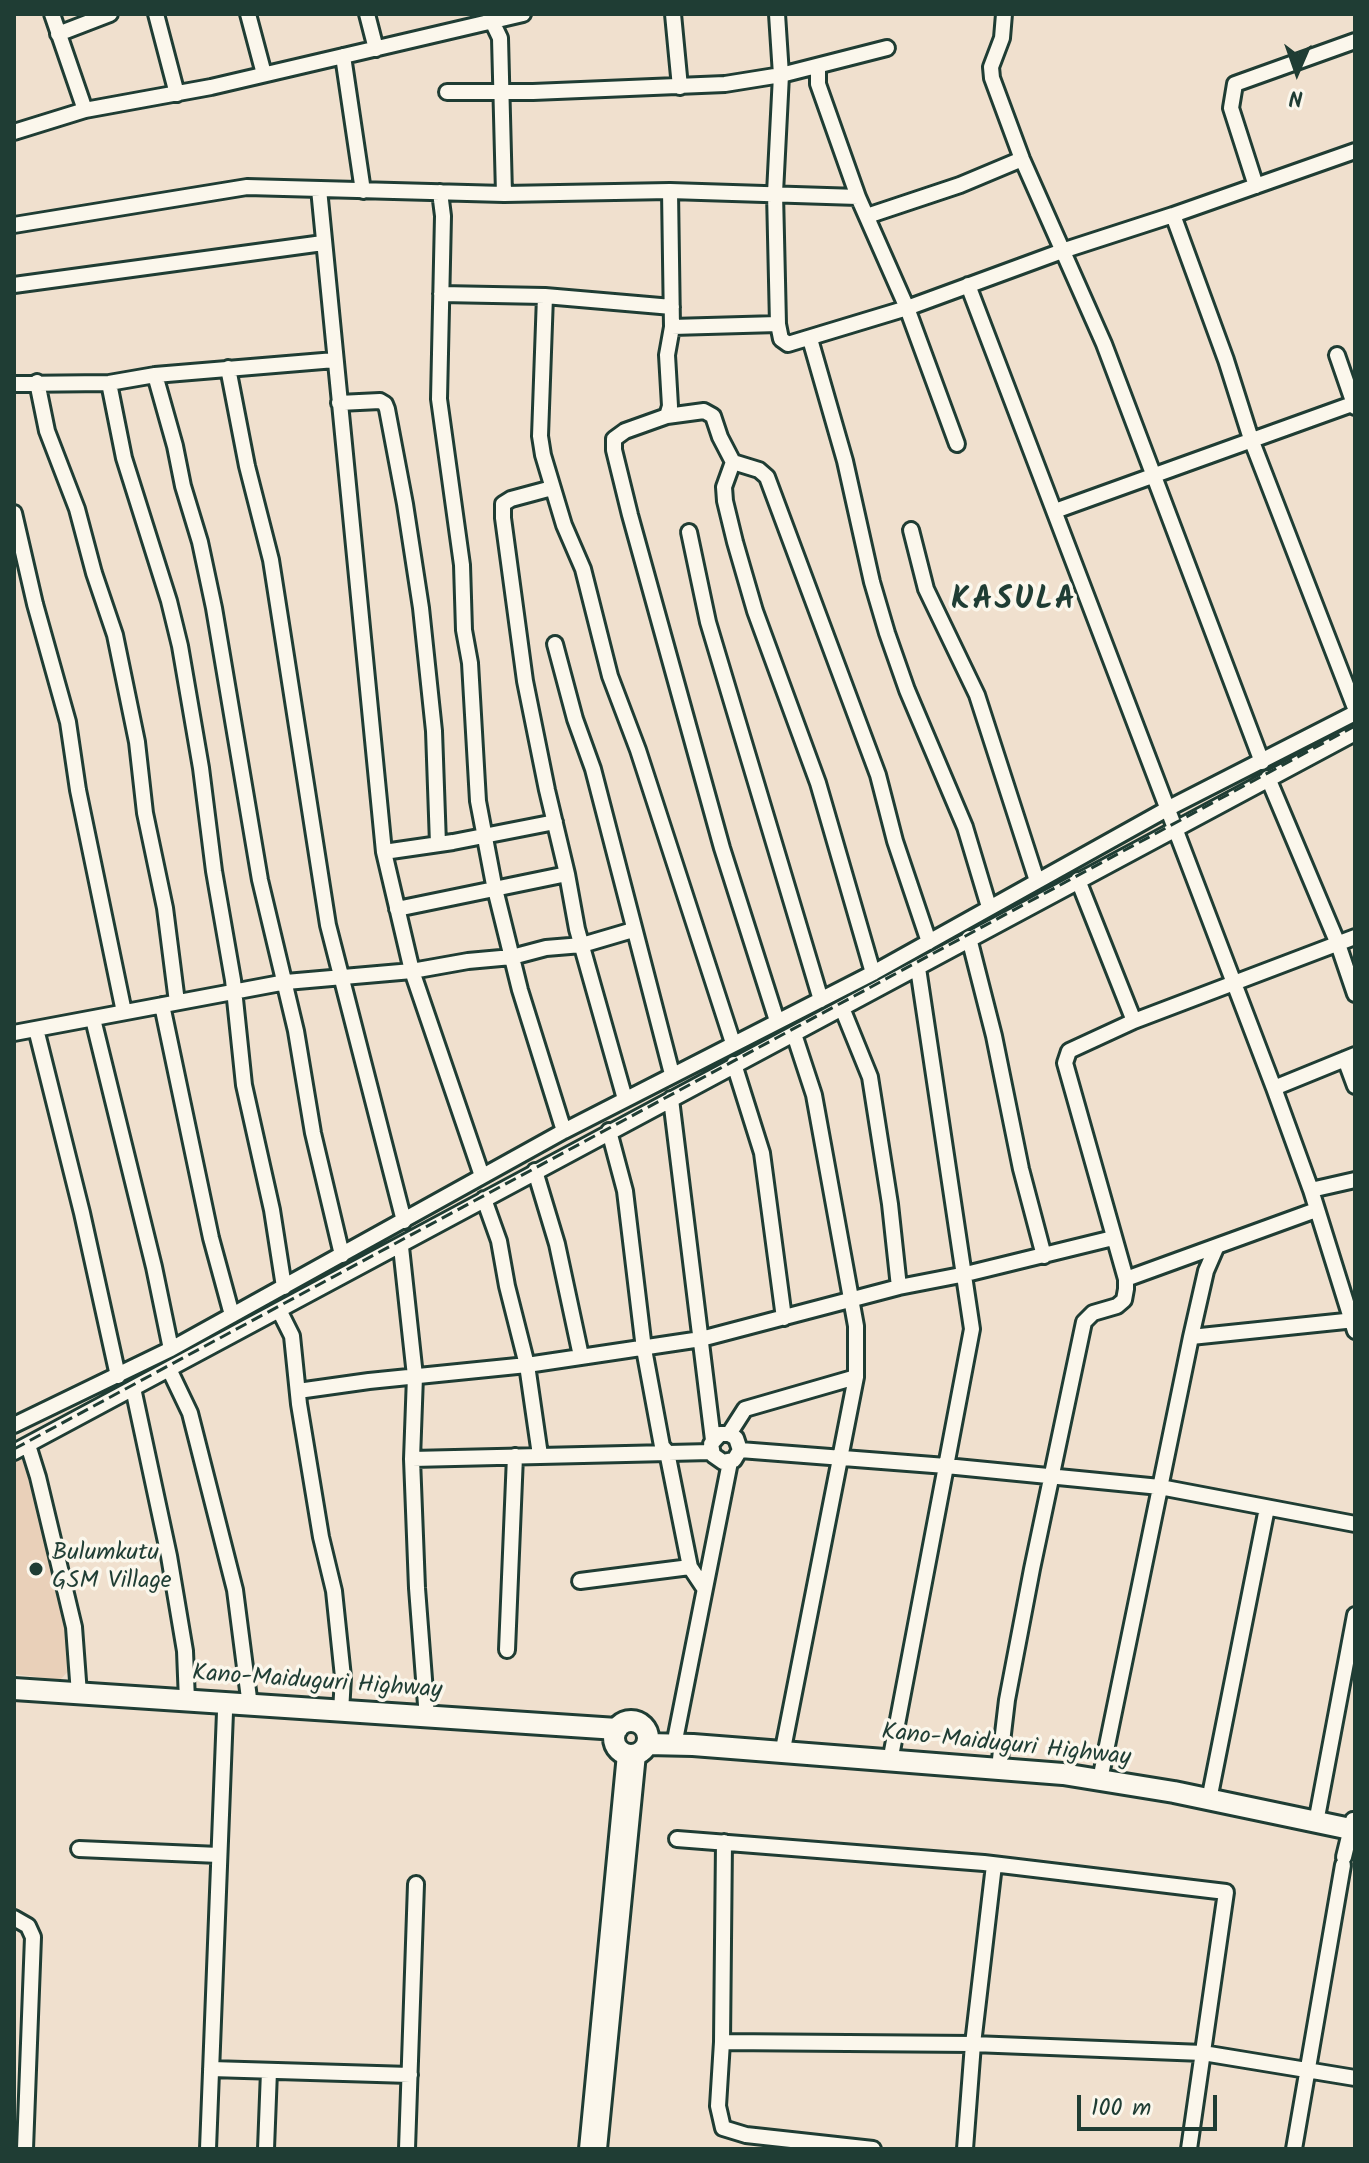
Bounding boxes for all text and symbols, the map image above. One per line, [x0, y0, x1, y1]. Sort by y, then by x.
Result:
north arrow [1257, 32, 1337, 112]
text: N [1289, 79, 1304, 114]
district label: KASULA [951, 584, 1077, 622]
place label: Bulumkutu GSM Village [52, 1541, 172, 1597]
marker: Bulumkutu GSM Village [27, 1560, 45, 1578]
street label: Kano-Maiduguri Highway [191, 1661, 443, 1707]
street label: Kano-Maiduguri Highway [880, 1720, 1132, 1774]
scale bar [1081, 2079, 1221, 2129]
text: 100 m [1091, 2089, 1151, 2128]

